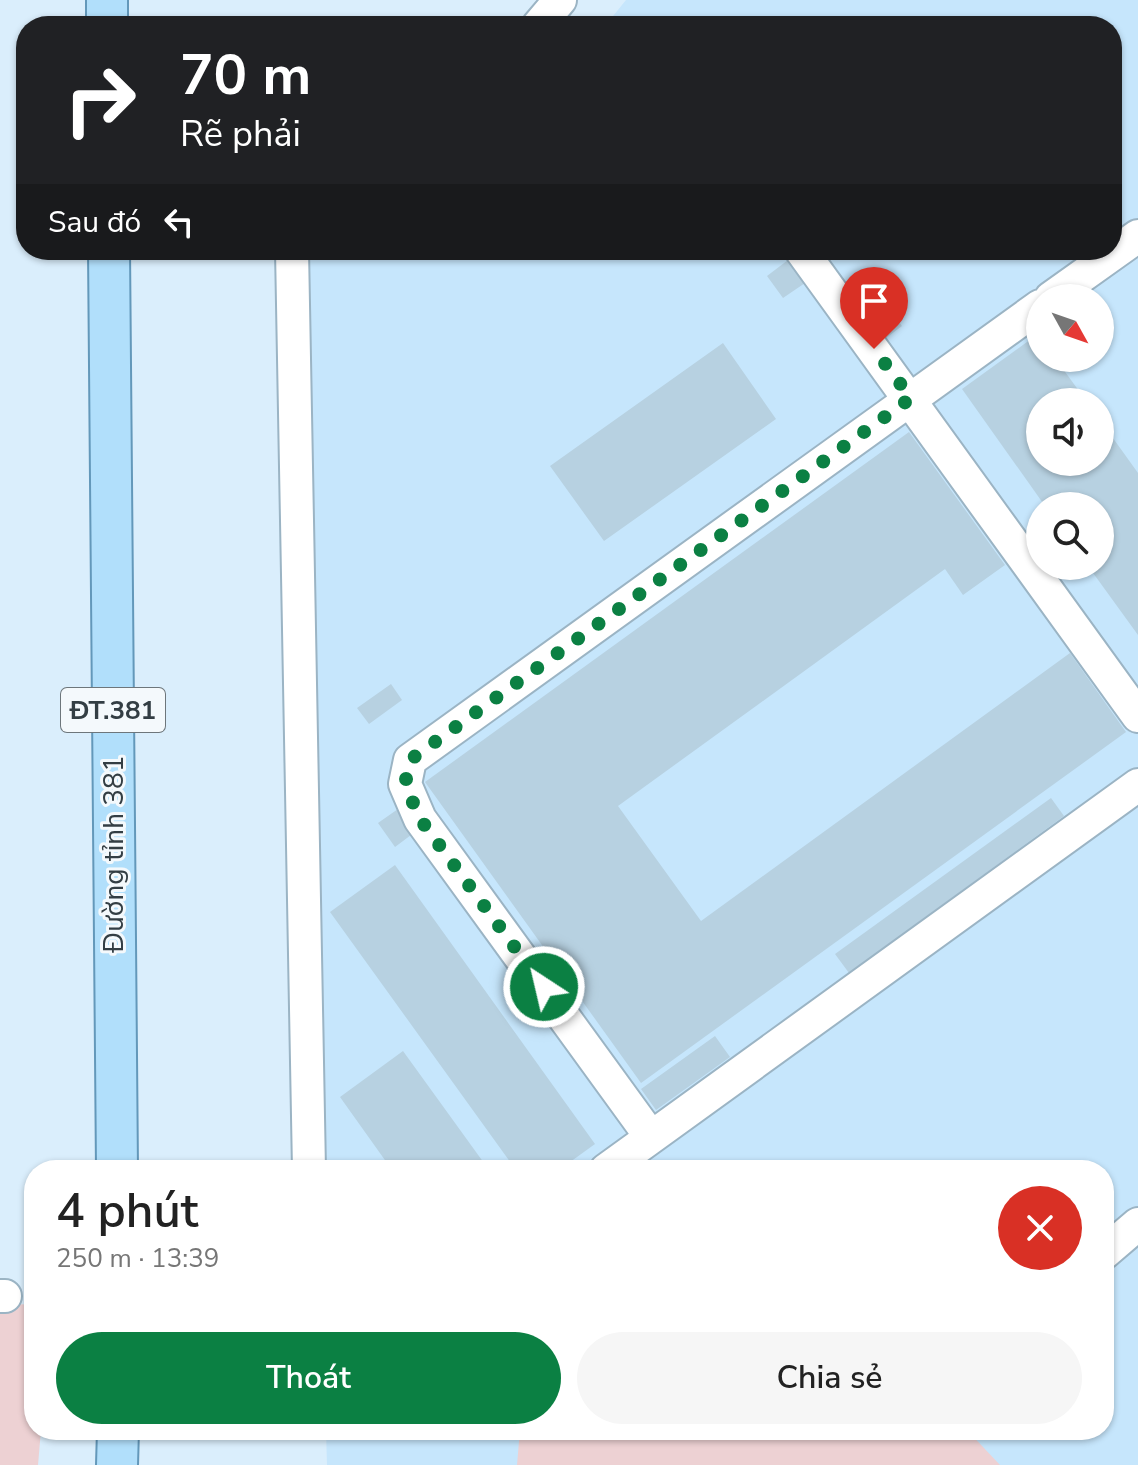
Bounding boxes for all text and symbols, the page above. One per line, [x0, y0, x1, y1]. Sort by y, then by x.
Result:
text: 70 m [180, 37, 311, 114]
icon: right [48, 48, 152, 152]
text: Rẽ phải [180, 110, 301, 159]
icon: left [157, 200, 201, 244]
text: Sau đó [48, 202, 141, 243]
pin [840, 267, 908, 349]
icon: arrive [852, 279, 896, 323]
north arrow [1026, 284, 1114, 372]
map controls [1026, 284, 1114, 580]
button: sound [1026, 388, 1114, 476]
button: search [1026, 492, 1114, 580]
road number: ĐT.381 [61, 688, 165, 732]
street label: Đường tỉnh 381 [95, 755, 133, 954]
position arrow [502, 945, 586, 1029]
text: 4 phút [56, 1178, 198, 1244]
button: close [998, 1186, 1082, 1270]
text: 250 m · 13:39 [56, 1241, 219, 1276]
button: Thoát [56, 1332, 561, 1424]
button: Chia sẻ [577, 1332, 1082, 1424]

